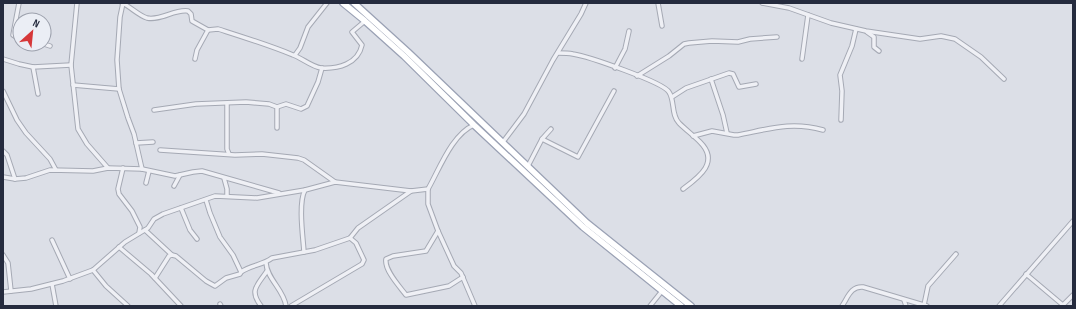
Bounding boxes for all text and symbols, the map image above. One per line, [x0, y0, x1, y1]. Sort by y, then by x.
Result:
north arrow [12, 12, 52, 52]
text: N [31, 16, 42, 31]

